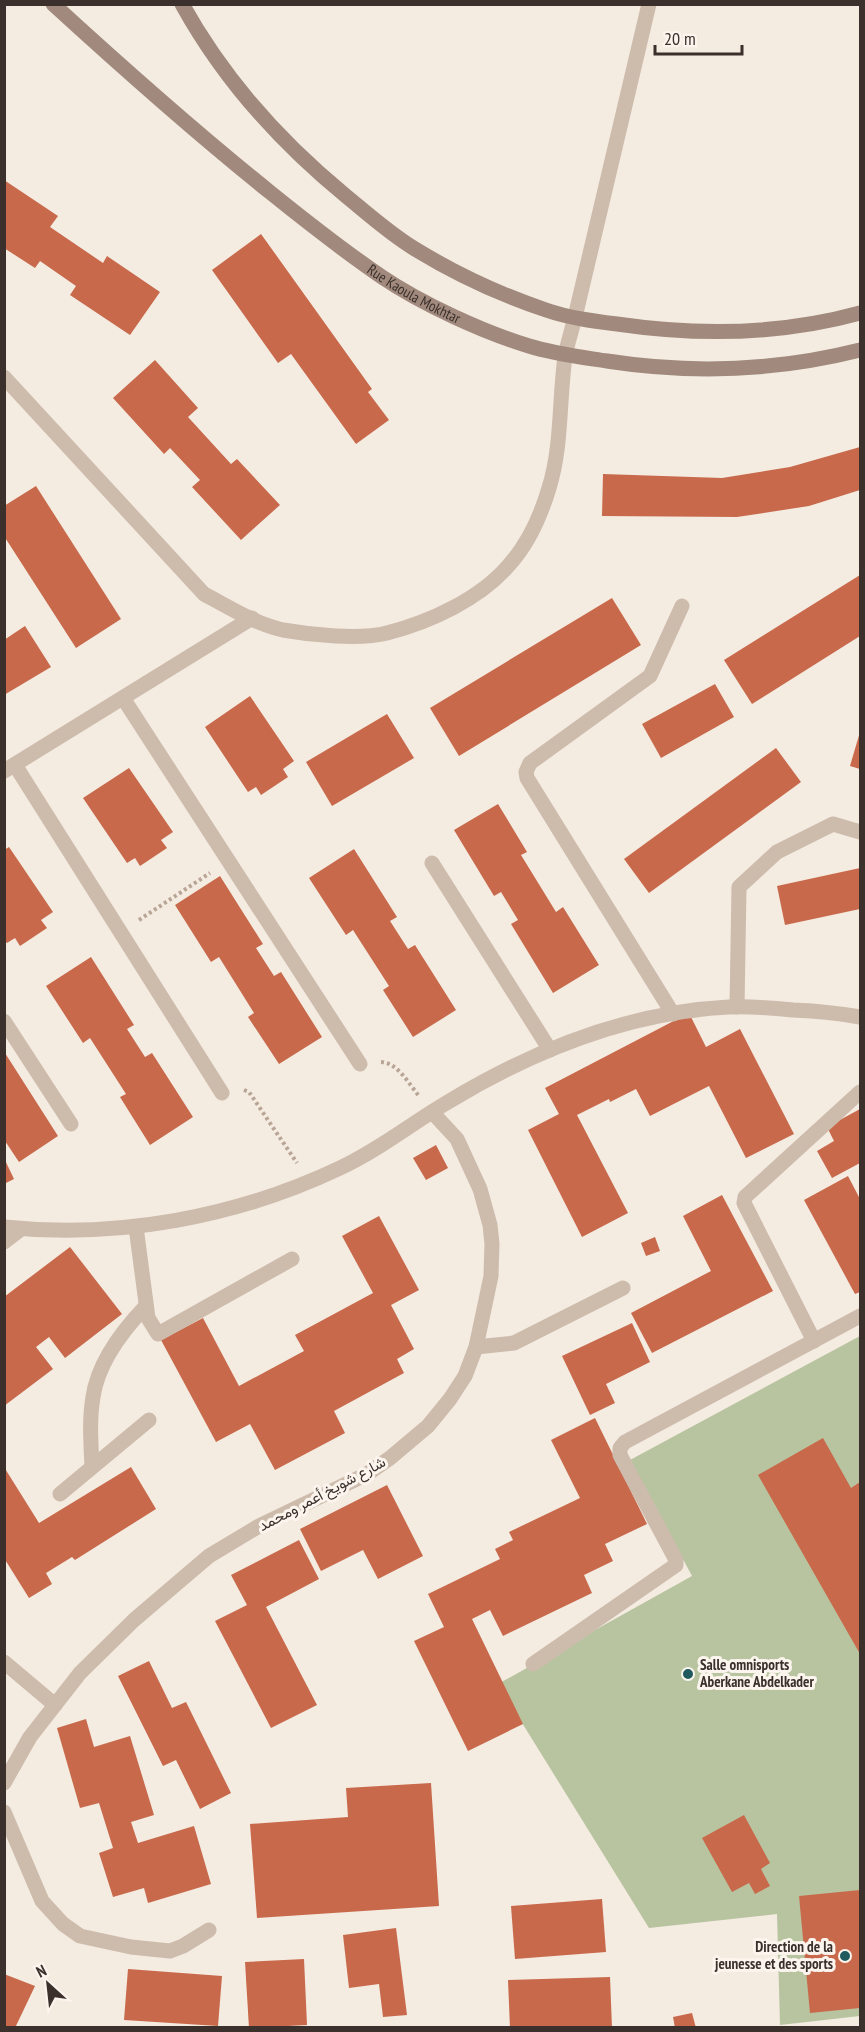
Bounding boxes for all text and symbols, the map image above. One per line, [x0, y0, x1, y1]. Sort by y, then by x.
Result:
scale bar [655, 18, 742, 56]
text: 20 m [664, 27, 696, 50]
street label: Rue Kaoula Mokhtar [364, 260, 465, 328]
street label: شارع شويخ أعمر ومحمد [255, 1452, 390, 1537]
place label: Salle omnisports Aberkane Abdelkader [699, 1655, 814, 1691]
marker: Salle omnisports Aberkane Abdelkader [681, 1667, 695, 1681]
place label: Direction de la jeunesse et des sports [714, 1937, 833, 1973]
marker: Direction de la jeunesse et des sports [838, 1949, 852, 1963]
north arrow [18, 1954, 78, 2014]
text: N [33, 1960, 50, 1982]

